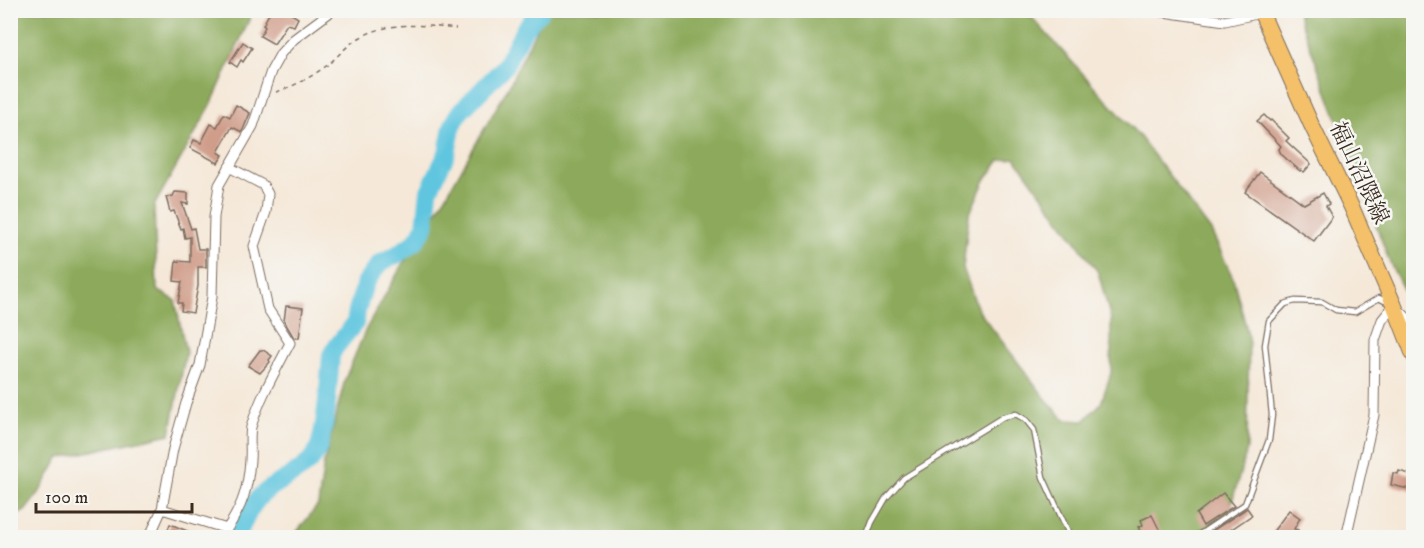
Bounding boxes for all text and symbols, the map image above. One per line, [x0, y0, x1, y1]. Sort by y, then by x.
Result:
street label: 福山沼隈線 [1324, 117, 1394, 229]
scale bar [36, 476, 192, 514]
text: 100 m [45, 487, 88, 509]

